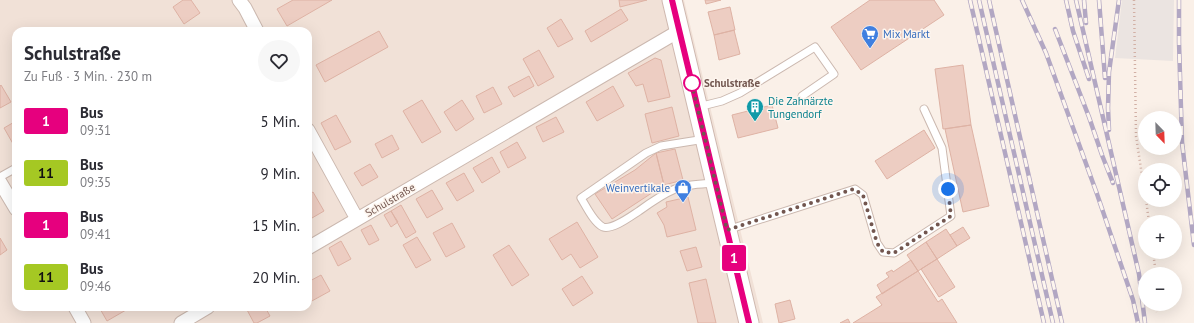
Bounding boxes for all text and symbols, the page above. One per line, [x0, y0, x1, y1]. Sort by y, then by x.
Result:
supermarket icon: Mix Markt [860, 24, 880, 49]
place label: Mix Markt [883, 27, 930, 41]
button: heart [258, 40, 300, 82]
text: Schulstraße [24, 41, 121, 65]
text: Zu Fuß · 3 Min. · 230 m [24, 68, 152, 85]
marker: Schulstraße [683, 74, 701, 92]
place label: Schulstraße [704, 76, 760, 90]
place label: Die Zahnärzte Tungendorf [768, 94, 833, 121]
building icon: Die Zahnärzte Tungendorf [745, 97, 765, 122]
text: Bus [80, 103, 103, 122]
north arrow [1138, 111, 1182, 155]
map controls [1138, 111, 1182, 311]
text: 1 [42, 112, 50, 130]
text: 5 Min. [261, 112, 300, 131]
text: 09:31 [80, 122, 111, 139]
text: Bus [80, 155, 103, 174]
button: locate [1138, 163, 1182, 207]
text: 11 [38, 164, 54, 182]
text: 9 Min. [261, 164, 300, 183]
text: 09:35 [80, 174, 111, 191]
shop icon: Weinvertikale [673, 178, 693, 203]
your location [938, 179, 958, 199]
street label: Schulstraße [362, 180, 418, 220]
place label: Weinvertikale [606, 181, 670, 195]
text: Bus [80, 207, 103, 226]
button: + [1138, 215, 1182, 259]
text: 1 [42, 216, 50, 234]
text: 15 Min. [252, 216, 300, 235]
text: 09:41 [80, 226, 111, 243]
line badge: 1 [721, 245, 747, 271]
text: 1 [730, 249, 738, 267]
text: Bus [80, 259, 103, 278]
button: − [1138, 267, 1182, 311]
text: 11 [38, 268, 54, 286]
text: 20 Min. [252, 268, 300, 287]
text: 09:46 [80, 278, 111, 295]

